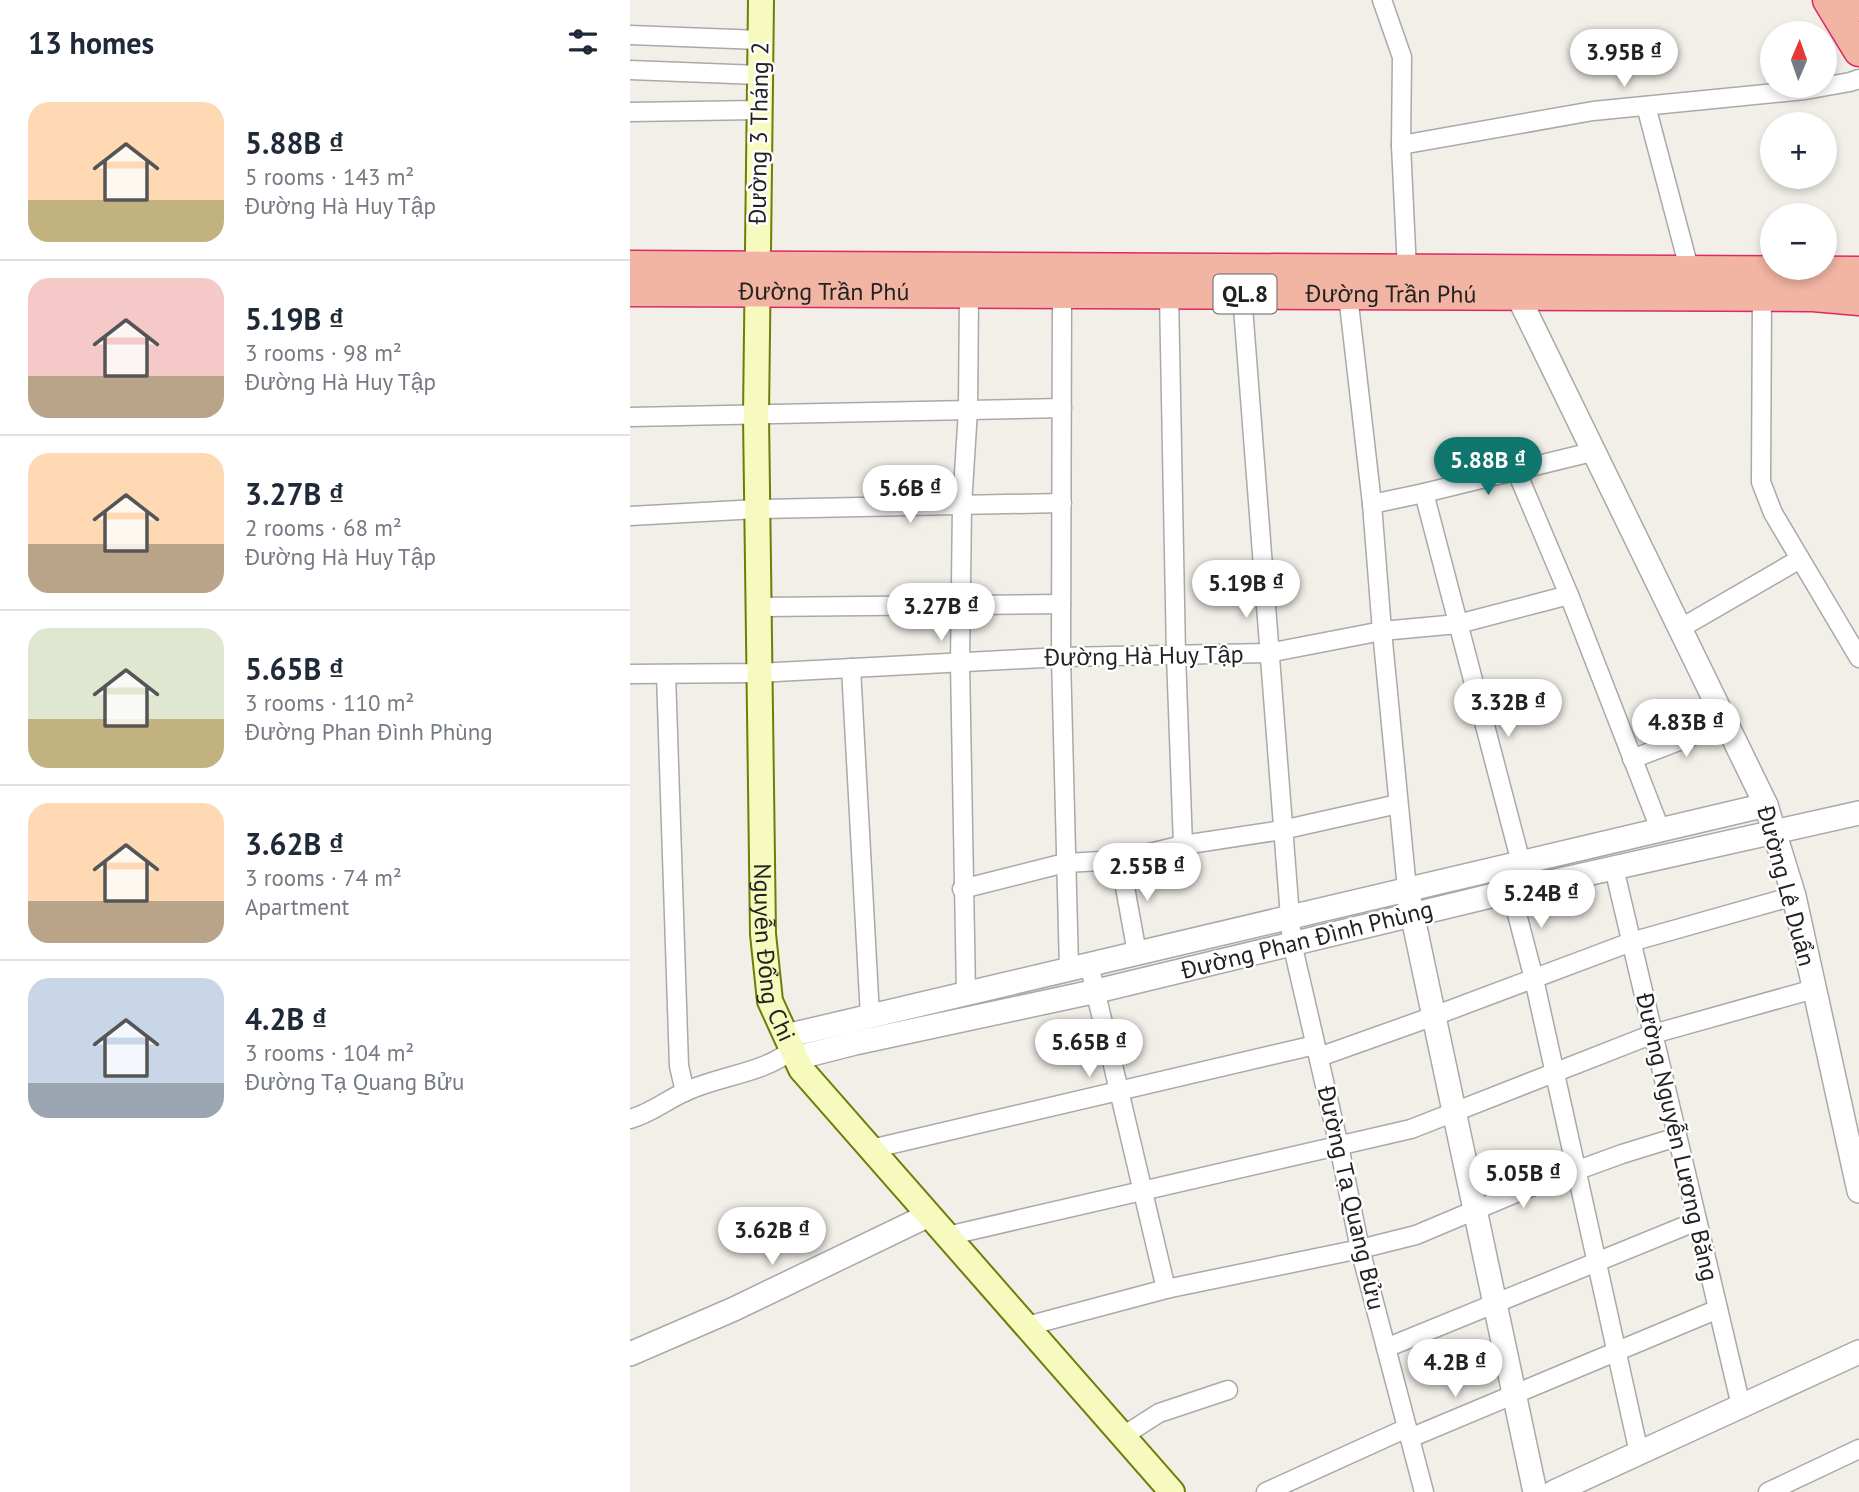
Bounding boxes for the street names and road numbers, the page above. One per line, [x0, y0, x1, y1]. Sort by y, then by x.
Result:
street label: Đường 3 Tháng 2 [741, 41, 776, 226]
road number: QL.8 [1214, 274, 1276, 314]
street label: Đường Trần Phú [738, 275, 909, 307]
street label: Đường Trần Phú [1305, 278, 1476, 310]
street label: Đường Hà Huy Tập [1043, 638, 1244, 673]
street label: Đường Lê Duẩn [1750, 801, 1823, 969]
street label: Nguyễn Đổng Chi [747, 863, 802, 1046]
street label: Đường Phan Đình Phùng [1177, 893, 1436, 986]
street label: Đường Nguyễn Lương Băng [1629, 989, 1726, 1284]
street label: Đường Tạ Quang Bửu [1310, 1082, 1392, 1313]

